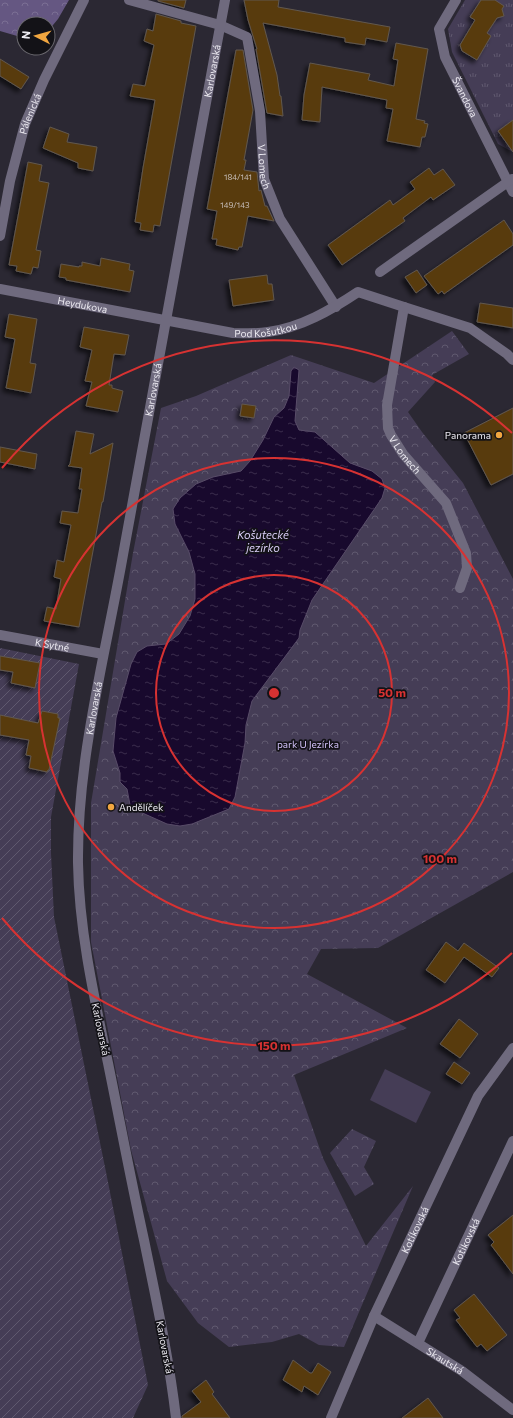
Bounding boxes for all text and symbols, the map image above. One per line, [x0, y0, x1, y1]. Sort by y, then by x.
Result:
north arrow [16, 16, 56, 56]
text: N [19, 30, 32, 40]
street label: Karlovarská [201, 44, 223, 98]
street label: Švandova [450, 75, 480, 119]
street label: Pálenická [17, 92, 43, 136]
street label: V Lomech [256, 144, 273, 191]
house number: 184/141 [224, 172, 252, 182]
house number: 149/143 [220, 200, 250, 210]
street label: Heydukova [57, 294, 108, 315]
street label: Pod Košutkou [234, 319, 298, 339]
street label: Karlovarská [142, 362, 164, 417]
place label: Panorama [445, 429, 491, 441]
marker: Panorama [494, 430, 504, 440]
street label: V Lomech [387, 433, 423, 476]
water label: Košutecké jezírko [237, 528, 289, 554]
street label: K Sytné [34, 636, 70, 654]
street label: Karlovarská [83, 681, 104, 735]
text: 50 m [378, 685, 406, 699]
centre of rings [267, 686, 281, 700]
park label: park U Jezírka [277, 738, 339, 750]
place label: Andělíček [119, 801, 164, 813]
marker: Andělíček [106, 802, 116, 812]
text: 100 m [423, 851, 457, 865]
street label: Karlovarská [90, 1002, 112, 1056]
text: 150 m [257, 1038, 291, 1052]
street label: Kotíkovská [399, 1205, 431, 1255]
street label: Kotikovská [450, 1216, 482, 1267]
street label: Karlovarská [154, 1320, 176, 1374]
street label: Skautská [424, 1344, 466, 1377]

